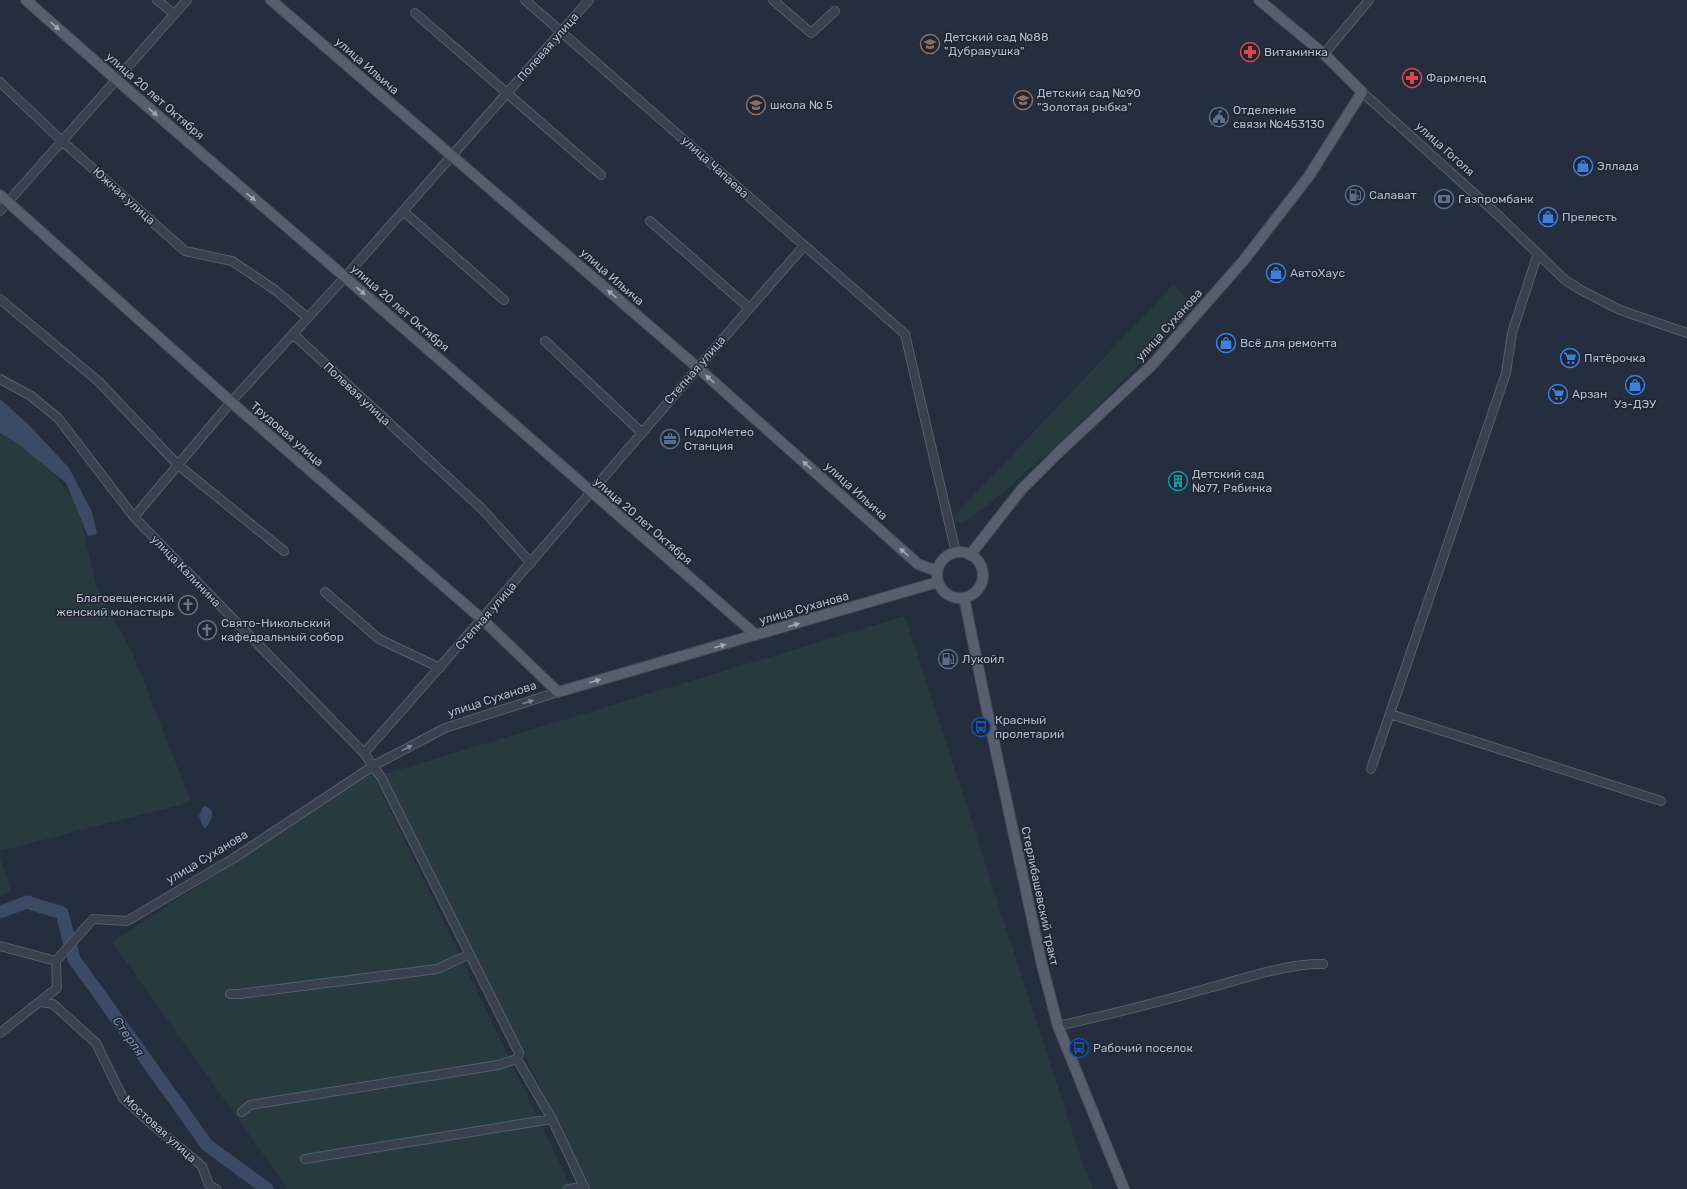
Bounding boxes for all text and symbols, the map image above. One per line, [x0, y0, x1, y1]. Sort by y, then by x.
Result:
street label: Полевая улица [514, 10, 582, 84]
one-way arrow [50, 21, 60, 31]
place label: Детский сад №88 "Дубравушка" [944, 30, 1049, 58]
school or university icon: Детский сад №88 "Дубравушка" [919, 33, 941, 55]
street label: улица Ильича [332, 35, 402, 97]
pharmacy icon: Витаминка [1239, 41, 1261, 63]
place label: Витаминка [1264, 45, 1328, 59]
street label: улица 20 лет Октября [103, 49, 207, 143]
pharmacy icon: Фармленд [1401, 67, 1423, 89]
place label: Фармленд [1426, 71, 1486, 85]
place label: Детский сад №90 "Золотая рыбка" [1037, 86, 1141, 114]
school or university icon: Детский сад №90 "Золотая рыбка" [1012, 89, 1034, 111]
school or university icon: школа № 5 [745, 94, 767, 116]
place label: школа № 5 [770, 98, 833, 112]
place label: Отделение связи №453130 [1233, 103, 1325, 131]
public building icon: Отделение связи №453130 [1208, 106, 1230, 128]
one-way arrow [147, 108, 158, 117]
street label: улица Гоголя [1413, 119, 1477, 179]
street label: улица Чапаева [678, 133, 752, 201]
shop icon: Эллада [1572, 155, 1594, 177]
place label: Эллада [1597, 159, 1639, 173]
street label: Южная улица [90, 164, 158, 228]
fuel station icon: Салават [1344, 184, 1366, 206]
place label: Салават [1369, 188, 1417, 202]
bank icon: Газпромбанк [1433, 188, 1455, 210]
one-way arrow [246, 192, 257, 201]
place label: Газпромбанк [1458, 192, 1534, 206]
shop icon: Прелесть [1537, 206, 1559, 228]
place label: Прелесть [1562, 210, 1617, 224]
street label: улица Ильича [577, 246, 647, 308]
street label: улица 20 лет Октября [348, 261, 452, 355]
shop icon: АвтоХаус [1265, 262, 1287, 284]
place label: АвтоХаус [1290, 266, 1345, 280]
one-way arrow [355, 286, 366, 295]
street label: улица Суханова [1133, 286, 1205, 364]
one-way arrow [607, 289, 617, 298]
shop icon: Всё для ремонта [1215, 332, 1237, 354]
street label: Степная улица [662, 333, 728, 407]
place label: Всё для ремонта [1240, 336, 1337, 350]
supermarket icon: Пятёрочка [1559, 347, 1581, 369]
place label: Пятёрочка [1584, 351, 1646, 365]
street label: Полевая улица [321, 359, 393, 429]
one-way arrow [705, 374, 716, 383]
shop icon: Уз-ДЭУ [1624, 374, 1646, 396]
supermarket icon: Арзан [1547, 383, 1569, 405]
place label: Арзан [1572, 387, 1607, 401]
place label: Уз-ДЭУ [1614, 397, 1657, 411]
street label: Трудовая улица [248, 399, 326, 469]
place label: ГидроМетео Станция [684, 425, 754, 453]
office icon: ГидроМетео Станция [659, 428, 681, 450]
street label: улица Ильича [822, 459, 890, 523]
one-way arrow [802, 461, 813, 470]
place label: Детский сад №77, Рябинка [1192, 467, 1272, 495]
building icon: Детский сад №77, Рябинка [1167, 470, 1189, 492]
street label: улица 20 лет Октября [591, 474, 695, 568]
street label: улица Калинина [148, 532, 224, 610]
one-way arrow [899, 547, 909, 557]
street label: Степная улица [453, 579, 519, 653]
street label: улица Суханова [758, 588, 850, 628]
place label: Благовещенский женский монастырь [56, 591, 174, 619]
church icon: Благовещенский женский монастырь [177, 594, 199, 616]
place label: Свято-Никольский кафедральный собор [221, 616, 344, 644]
church icon: Свято-Никольский кафедральный собор [196, 619, 218, 641]
one-way arrow [788, 622, 800, 628]
one-way arrow [715, 643, 727, 649]
fuel station icon: Лукойл [937, 648, 959, 670]
place label: Лукойл [962, 652, 1004, 666]
street label: улица Суханова [446, 678, 538, 720]
one-way arrow [589, 678, 602, 684]
one-way arrow [523, 698, 535, 704]
place label: Красный пролетарий [995, 713, 1064, 741]
bus stop icon: Красный пролетарий [970, 716, 992, 738]
one-way arrow [401, 745, 413, 751]
street label: Стерлибашевский тракт [1018, 825, 1062, 967]
street label: улица Суханова [164, 827, 250, 887]
water label: Стерля [110, 1014, 148, 1059]
bus stop icon: Рабочий поселок [1068, 1037, 1090, 1059]
place label: Рабочий поселок [1093, 1041, 1193, 1055]
street label: Мостовая улица [121, 1093, 199, 1165]

